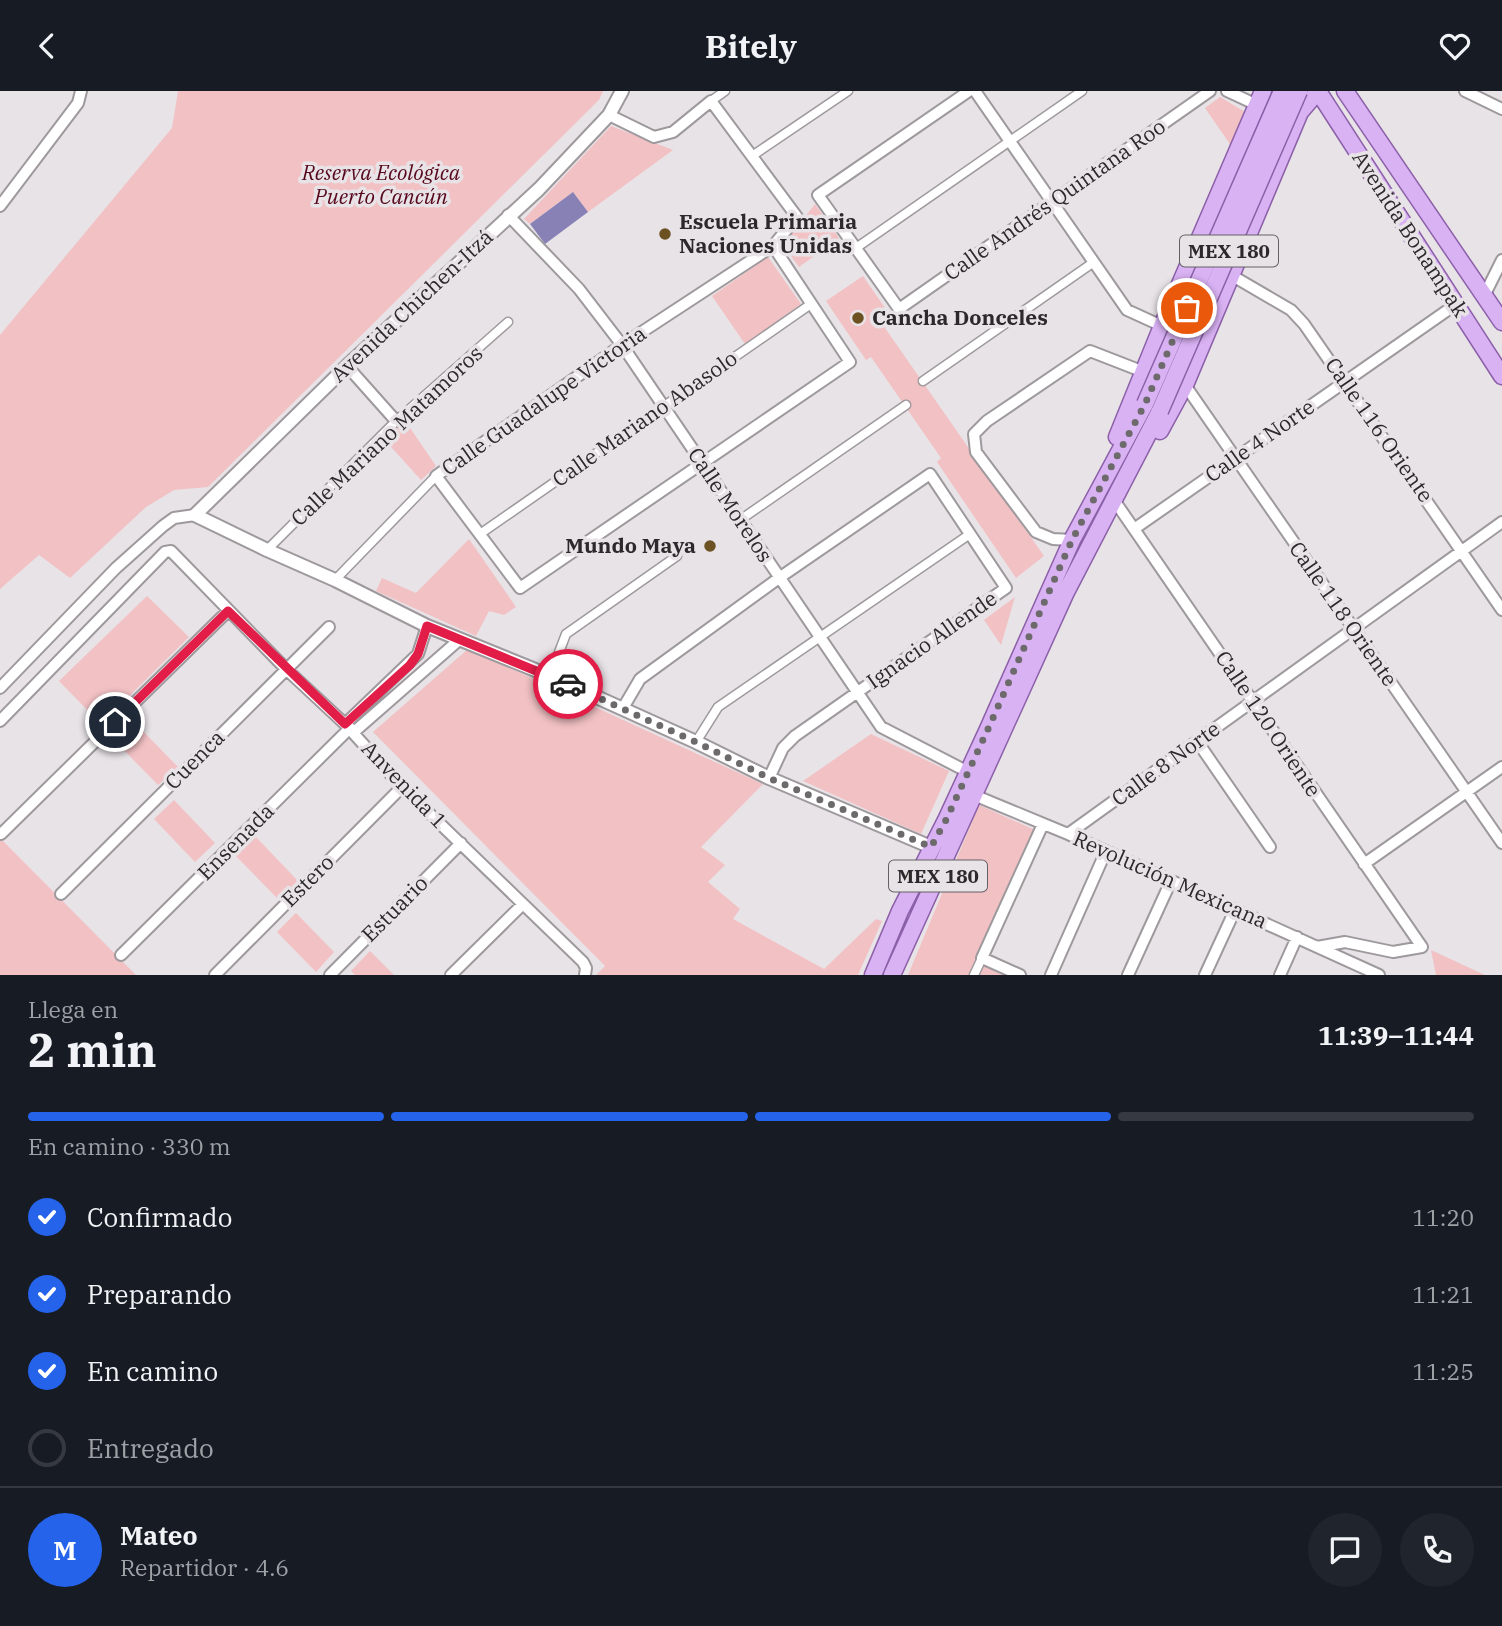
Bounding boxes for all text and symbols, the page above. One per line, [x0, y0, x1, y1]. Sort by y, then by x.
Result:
text: Bitely [705, 25, 797, 67]
icon: back [28, 27, 66, 65]
icon: heart [1436, 27, 1474, 65]
street label: Calle Andrés Quintana Roo [938, 112, 1171, 286]
street label: Avenida Bonampak [1347, 145, 1476, 323]
park label: Reserva Ecológica Puerto Cancún [301, 158, 461, 210]
place label: Escuela Primaria Naciones Unidas [679, 207, 857, 259]
street label: Avenida Chichen-Itzá [324, 223, 499, 388]
marker: Escuela Primaria Naciones Unidas [657, 226, 673, 242]
road number: MEX 180 [1180, 235, 1278, 267]
pin [1157, 278, 1217, 338]
icon: bag [1168, 289, 1206, 327]
place label: Cancha Donceles [872, 303, 1048, 331]
marker: Cancha Donceles [850, 310, 866, 326]
street label: Calle Guadalupe Victoria [436, 319, 651, 482]
street label: Calle Mariano Matamoros [284, 339, 488, 532]
street label: Calle Mariano Abasolo [546, 344, 742, 493]
street label: Calle 116 Oriente [1319, 352, 1440, 507]
street label: Calle 4 Norte [1199, 392, 1320, 488]
street label: Calle Morelos [682, 442, 780, 567]
place label: Mundo Maya [565, 531, 696, 559]
street label: Calle 118 Oriente [1283, 536, 1404, 691]
marker: Mundo Maya [702, 538, 718, 554]
street label: Ignacio Allende [861, 584, 1002, 695]
street label: Calle 120 Oriente [1210, 645, 1328, 802]
courier [533, 649, 603, 719]
icon: car [549, 665, 587, 703]
pin [85, 692, 145, 752]
icon: home [96, 703, 134, 741]
street label: Calle 8 Norte [1106, 714, 1225, 812]
street label: Cuenca [158, 723, 230, 795]
street label: Anvenida 1 [356, 734, 454, 834]
street label: Ensenada [191, 797, 280, 886]
street label: Revolución Mexicana [1069, 824, 1272, 935]
street label: Estero [275, 848, 340, 913]
road number: MEX 180 [889, 861, 987, 891]
street label: Estuario [355, 869, 434, 948]
text: Llega en [28, 994, 118, 1024]
text: 11:39–11:44 [1318, 1018, 1474, 1052]
text: 2 min [28, 1020, 157, 1080]
text: En camino · 330 m [28, 1131, 231, 1161]
icon: check [28, 1198, 66, 1236]
text: Confirmado [87, 1200, 232, 1234]
text: 11:20 [1412, 1202, 1474, 1232]
icon: check [28, 1275, 66, 1313]
text: Preparando [87, 1277, 232, 1311]
text: 11:21 [1412, 1279, 1474, 1309]
icon: check [28, 1352, 66, 1390]
text: En camino [87, 1354, 218, 1388]
text: 11:25 [1412, 1356, 1474, 1386]
text: Entregado [87, 1431, 214, 1465]
button: chat [1308, 1513, 1382, 1587]
button: phone [1400, 1513, 1474, 1587]
text: Mateo [120, 1518, 198, 1552]
text: M [53, 1533, 77, 1567]
text: Repartidor · 4.6 [120, 1552, 289, 1582]

